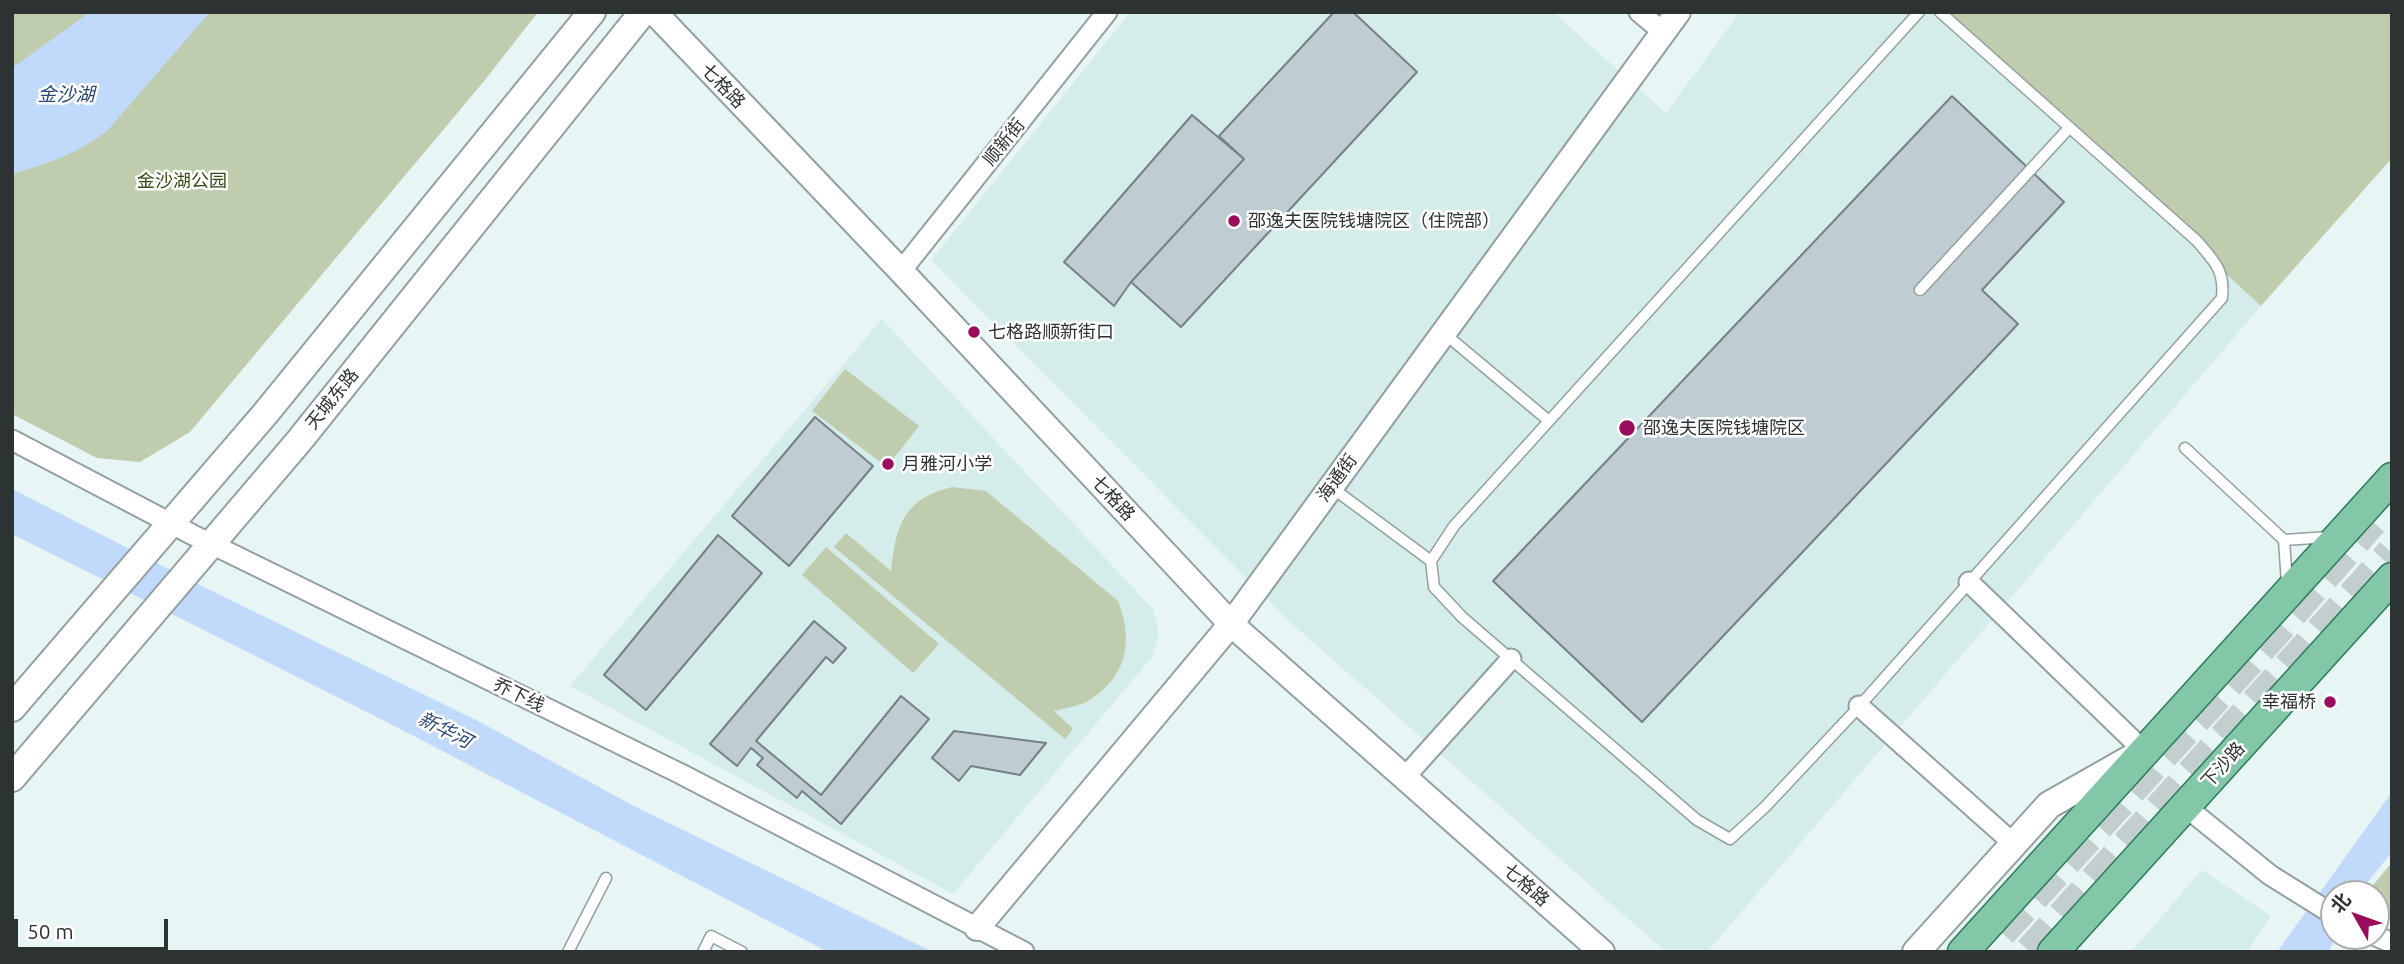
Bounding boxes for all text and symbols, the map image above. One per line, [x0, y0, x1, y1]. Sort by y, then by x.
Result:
street label: 七格路 [696, 59, 750, 113]
water label: 金沙湖 [38, 84, 94, 106]
street label: 顺新街 [979, 114, 1029, 170]
park label: 金沙湖公园 [137, 170, 227, 192]
place label: 邵逸夫医院钱塘院区（住院部） [1248, 210, 1500, 232]
marker: 邵逸夫医院钱塘院区（住院部） [1226, 213, 1242, 229]
place label: 七格路顺新街口 [988, 321, 1114, 343]
marker: 七格路顺新街口 [966, 324, 982, 340]
street label: 天城东路 [301, 364, 363, 434]
place label: 邵逸夫医院钱塘院区 [1643, 417, 1805, 439]
marker: 邵逸夫医院钱塘院区 [1617, 418, 1637, 438]
street label: 海通街 [1312, 450, 1362, 506]
place label: 月雅河小学 [902, 453, 992, 475]
marker: 月雅河小学 [880, 456, 896, 472]
street label: 七格路 [1087, 471, 1139, 525]
street label: 乔下线 [490, 673, 548, 717]
place label: 幸福桥 [2262, 691, 2316, 713]
marker: 幸福桥 [2322, 694, 2338, 710]
water label: 新华河 [414, 707, 476, 753]
street label: 下沙路 [2197, 738, 2249, 792]
street label: 七格路 [1499, 859, 1553, 911]
north arrow [2320, 880, 2390, 950]
text: 北 [2326, 888, 2355, 917]
scale bar [18, 904, 172, 948]
text: 50 m [27, 919, 74, 943]

